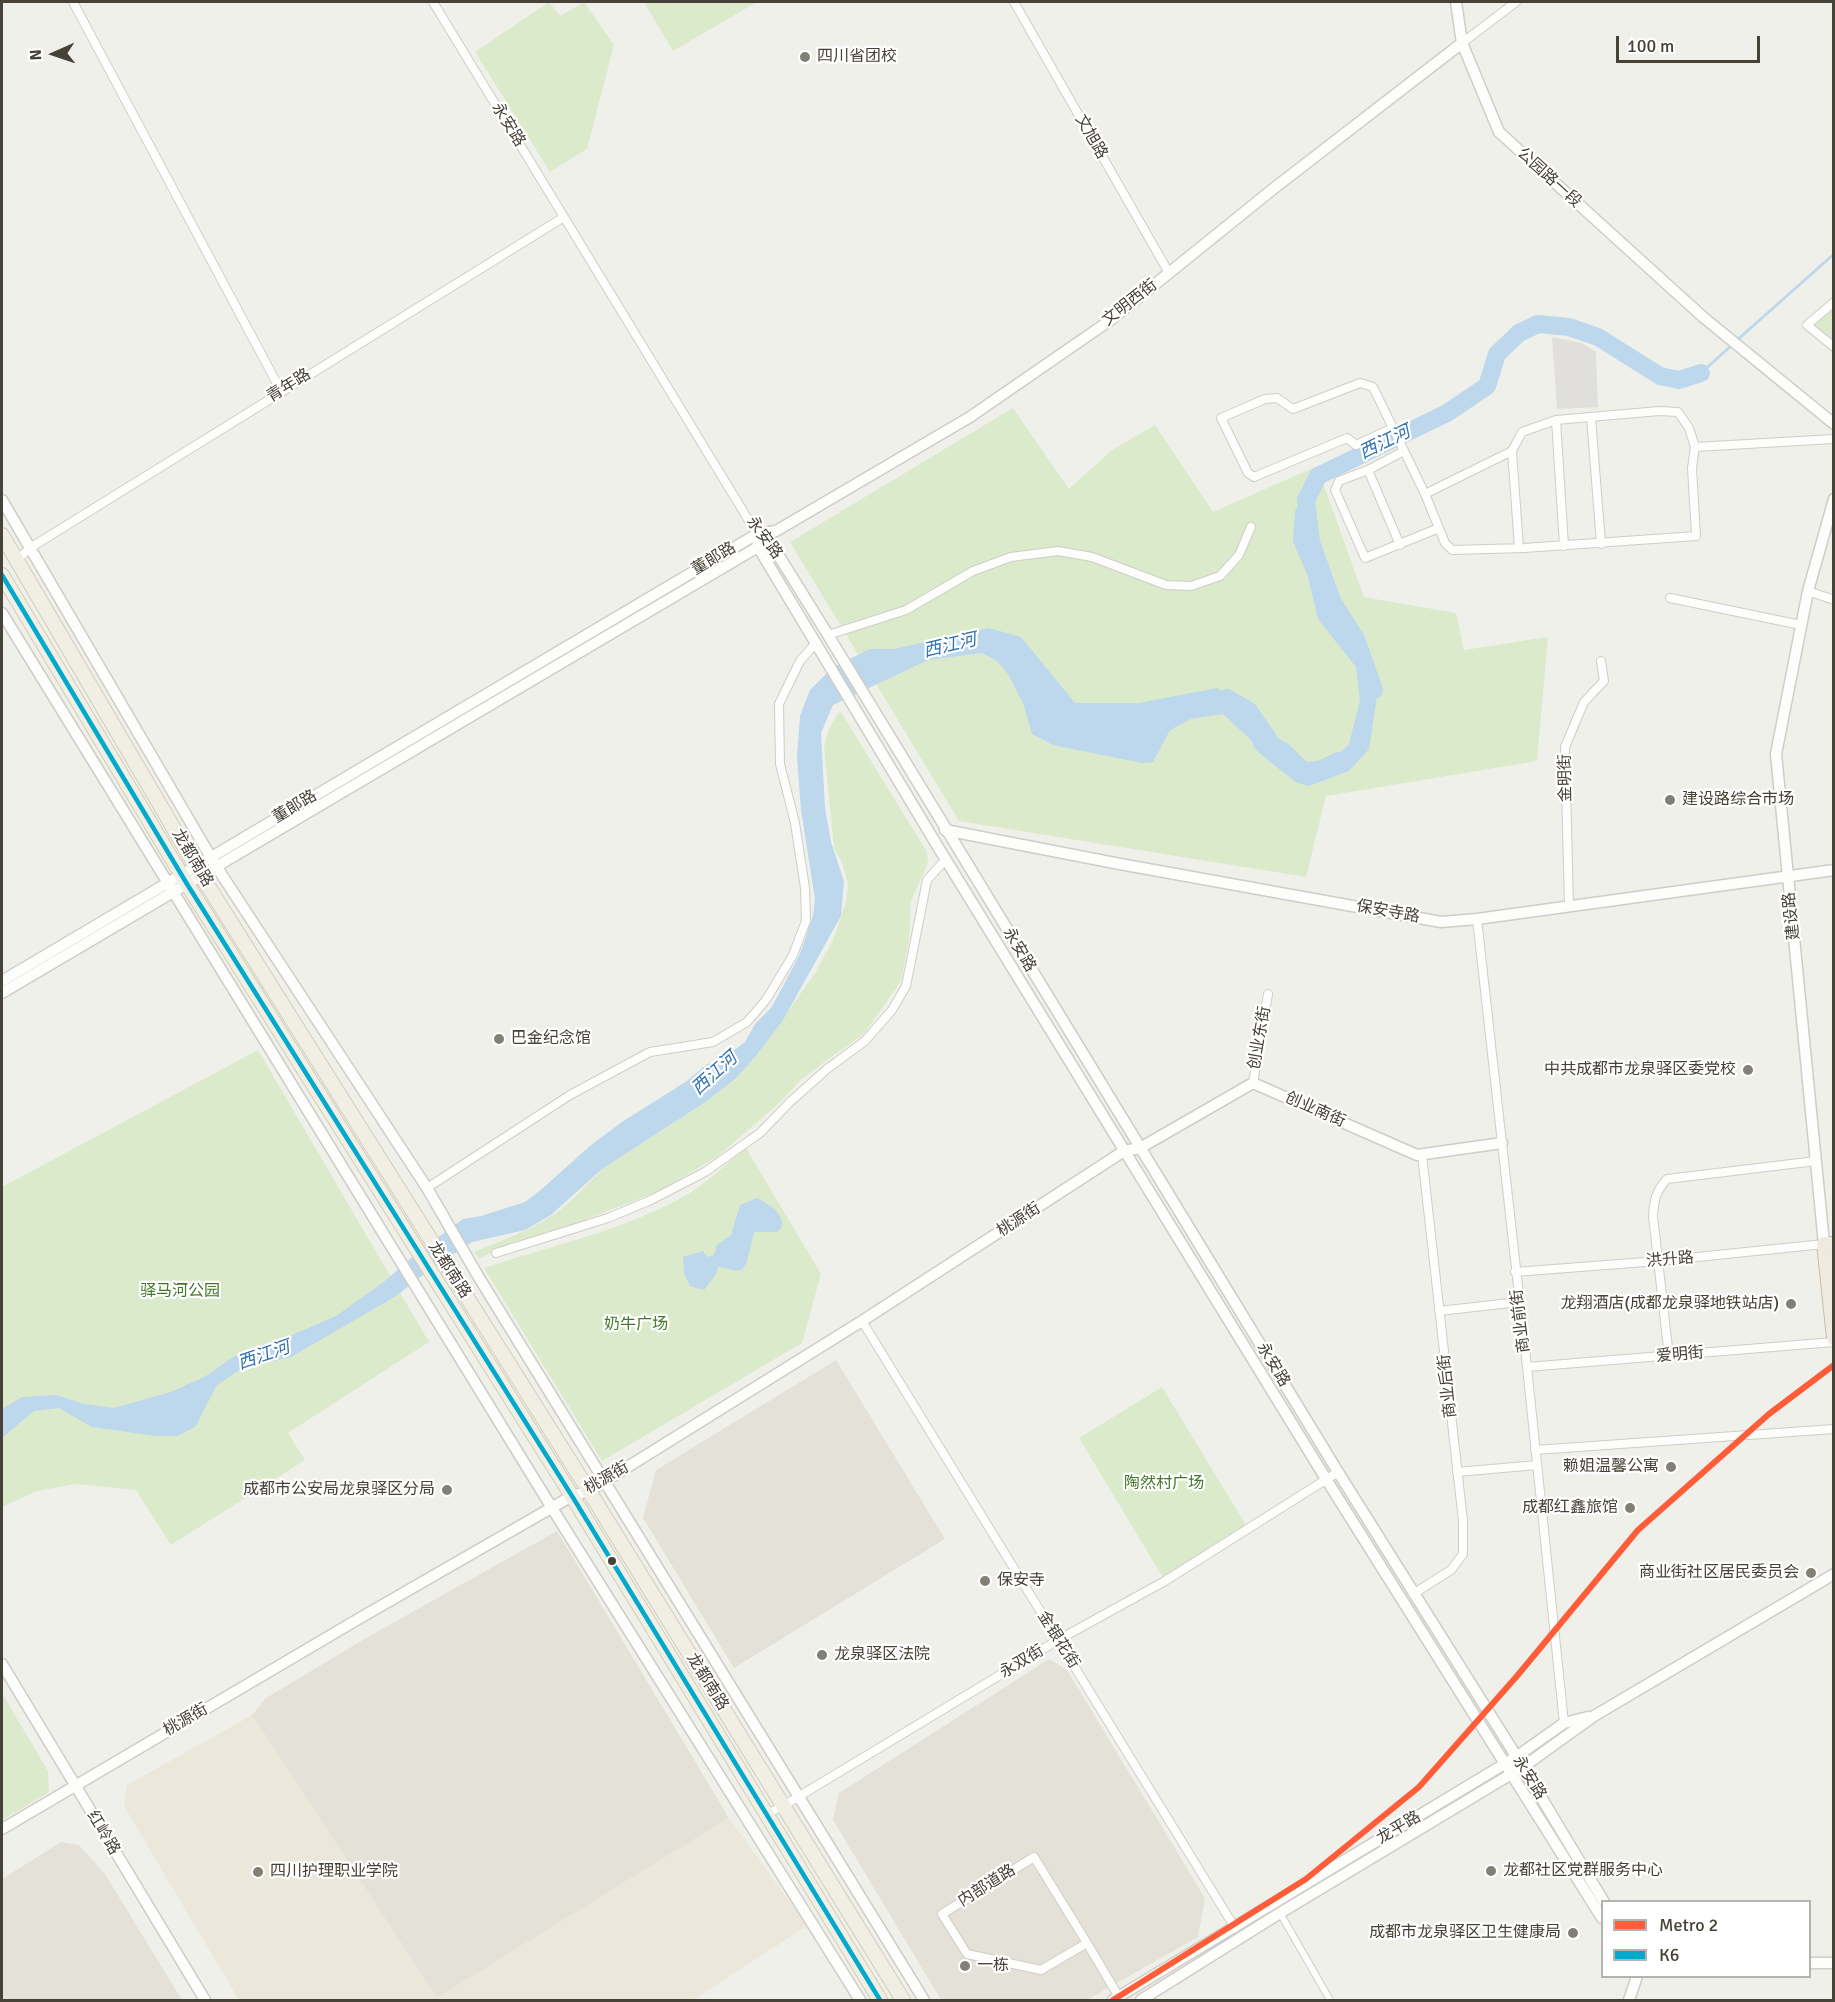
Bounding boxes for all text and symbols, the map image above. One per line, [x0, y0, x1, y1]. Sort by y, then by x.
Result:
north arrow [24, 24, 84, 84]
scale bar [1619, 24, 1763, 62]
text: 100 m [1627, 35, 1674, 57]
place label: 四川省团校 [817, 47, 897, 67]
text: N [26, 49, 46, 61]
marker: 四川省团校 [798, 50, 812, 64]
street label: 永安路 [487, 100, 529, 150]
street label: 文旭路 [1071, 111, 1111, 163]
street label: 公园路一段 [1513, 144, 1585, 212]
street label: 文明西街 [1099, 276, 1161, 330]
street label: 青年路 [264, 365, 314, 407]
water label: 西江河 [1356, 421, 1414, 465]
street label: 永安路 [742, 513, 786, 563]
street label: 董郞路 [688, 538, 740, 580]
water label: 西江河 [921, 629, 979, 663]
street label: 金明街 [1556, 754, 1576, 802]
street label: 董郞路 [269, 786, 321, 828]
place label: 建设路综合市场 [1682, 790, 1794, 810]
marker: 建设路综合市场 [1663, 793, 1677, 807]
street label: 龙都南路 [167, 826, 217, 890]
street label: 建设路 [1780, 891, 1804, 941]
street label: 保安寺路 [1355, 897, 1421, 927]
street label: 永安路 [998, 924, 1040, 976]
street label: 创业东街 [1245, 1005, 1275, 1071]
place label: 巴金纪念馆 [511, 1029, 591, 1049]
marker: 巴金纪念馆 [492, 1032, 506, 1046]
water label: 西江河 [688, 1048, 742, 1100]
place label: 中共成都市龙泉驿区委党校 [1544, 1060, 1736, 1080]
marker: 中共成都市龙泉驿区委党校 [1741, 1063, 1755, 1077]
street label: 创业南街 [1282, 1088, 1348, 1132]
street label: 桃源街 [994, 1199, 1044, 1241]
street label: 龙都南路 [424, 1238, 474, 1302]
street label: 洪升路 [1645, 1248, 1695, 1272]
park label: 驿马河公园 [140, 1282, 220, 1302]
street label: 商业前街 [1508, 1288, 1534, 1354]
place label: 龙翔酒店(成都龙泉驿地铁站店) [1560, 1294, 1779, 1314]
marker: 龙翔酒店(成都龙泉驿地铁站店) [1784, 1297, 1798, 1311]
park label: 奶牛广场 [604, 1315, 668, 1335]
water label: 西江河 [235, 1337, 293, 1375]
street label: 永安路 [1252, 1339, 1294, 1391]
street label: 爱明街 [1655, 1343, 1705, 1367]
street label: 商业后街 [1435, 1353, 1461, 1419]
place label: 赖姐温馨公寓 [1563, 1457, 1659, 1477]
street label: 桃源街 [581, 1458, 633, 1498]
marker: 赖姐温馨公寓 [1664, 1460, 1678, 1474]
park label: 陶然村广场 [1124, 1474, 1204, 1494]
place label: 成都市公安局龙泉驿区分局 [243, 1480, 435, 1500]
marker: 成都市公安局龙泉驿区分局 [440, 1483, 454, 1497]
place label: 成都红鑫旅馆 [1522, 1498, 1618, 1518]
marker: 成都红鑫旅馆 [1623, 1501, 1637, 1515]
unlabelled marker [606, 1555, 618, 1567]
place label: 商业街社区居民委员会 [1639, 1563, 1799, 1583]
marker: 商业街社区居民委员会 [1804, 1566, 1818, 1580]
place label: 保安寺 [997, 1571, 1045, 1591]
marker: 保安寺 [978, 1574, 992, 1588]
street label: 金银花街 [1033, 1608, 1083, 1672]
street label: 永双街 [996, 1641, 1048, 1683]
place label: 龙泉驿区法院 [834, 1645, 930, 1665]
marker: 龙泉驿区法院 [815, 1648, 829, 1662]
street label: 龙都南路 [682, 1650, 732, 1714]
street label: 桃源街 [160, 1700, 212, 1740]
street label: 永安路 [1508, 1753, 1550, 1803]
street label: 红岭路 [82, 1807, 124, 1859]
street label: 龙平路 [1373, 1807, 1425, 1849]
street label: 内部道路 [955, 1861, 1019, 1911]
place label: 龙都社区党群服务中心 [1503, 1861, 1663, 1881]
place label: 四川护理职业学院 [270, 1862, 398, 1882]
marker: 龙都社区党群服务中心 [1484, 1864, 1498, 1878]
marker: 四川护理职业学院 [251, 1865, 265, 1879]
legend [1601, 1900, 1811, 1978]
text: Metro 2 [1659, 1914, 1718, 1936]
place label: 成都市龙泉驿区卫生健康局 [1369, 1923, 1561, 1943]
marker: 成都市龙泉驿区卫生健康局 [1566, 1926, 1580, 1940]
text: K6 [1659, 1944, 1679, 1966]
place label: 一栋 [977, 1956, 1009, 1976]
marker: 一栋 [958, 1959, 972, 1973]

